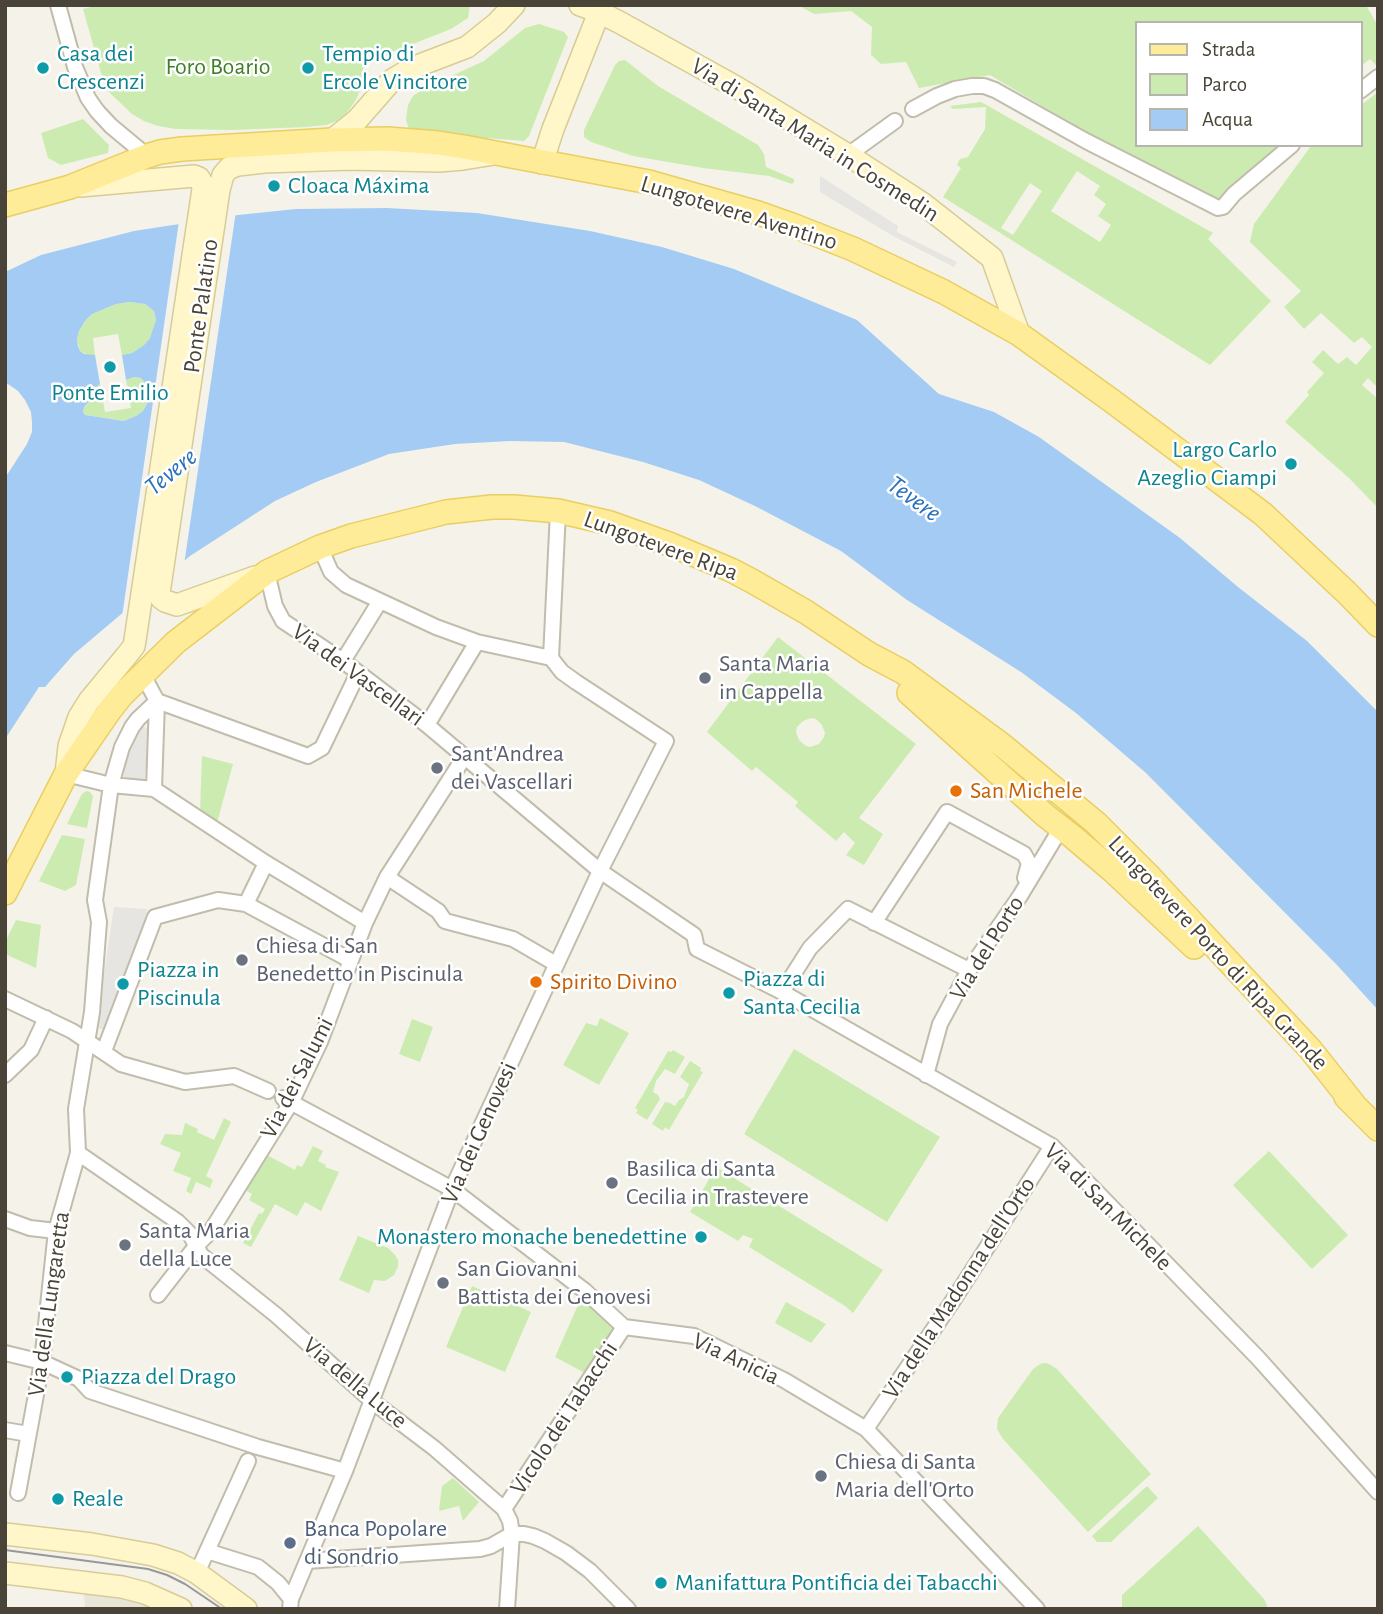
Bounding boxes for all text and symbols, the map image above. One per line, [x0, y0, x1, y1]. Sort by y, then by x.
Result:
legend [1134, 21, 1362, 147]
text: Strada [1202, 39, 1255, 60]
place label: Casa dei Crescenzi [57, 40, 145, 96]
place label: Tempio di Ercole Vincitore [322, 40, 467, 96]
street label: Via di Santa Maria in Cosmedin [686, 52, 944, 228]
park label: Foro Boario [165, 53, 271, 81]
marker: Casa dei Crescenzi [35, 60, 51, 76]
marker: Tempio di Ercole Vincitore [300, 60, 316, 76]
text: Parco [1202, 74, 1247, 95]
text: Acqua [1202, 109, 1253, 130]
street label: Lungotevere Aventino [637, 169, 841, 257]
place label: Cloaca Máxima [288, 172, 430, 200]
marker: Cloaca Máxima [266, 178, 282, 194]
street label: Ponte Palatino [177, 237, 225, 375]
marker: Ponte Emilio [102, 359, 118, 375]
place label: Ponte Emilio [51, 379, 169, 407]
place label: Largo Carlo Azeglio Ciampi [1137, 436, 1277, 492]
water label: Tevere [138, 441, 204, 503]
marker: Largo Carlo Azeglio Ciampi [1283, 456, 1299, 472]
water label: Tevere [881, 469, 947, 529]
street label: Lungotevere Ripa [580, 505, 742, 587]
street label: Via dei Vascellari [286, 617, 430, 733]
place label: Santa Maria in Cappella [719, 650, 830, 706]
marker: Santa Maria in Cappella [697, 670, 713, 686]
place label: Sant'Andrea dei Vascellari [451, 740, 573, 796]
marker: Sant'Andrea dei Vascellari [429, 760, 445, 776]
place label: San Michele [970, 777, 1083, 805]
marker: San Michele [948, 783, 964, 799]
street label: Lungotevere Porto di Ripa Grande [1102, 830, 1334, 1076]
street label: Via del Porto [944, 890, 1030, 1006]
place label: Chiesa di San Benedetto in Piscinula [256, 932, 463, 988]
marker: Chiesa di San Benedetto in Piscinula [234, 952, 250, 968]
place label: Piazza in Piscinula [137, 956, 221, 1012]
place label: Piazza di Santa Cecilia [743, 965, 861, 1021]
place label: Spirito Divino [550, 968, 677, 996]
marker: Spirito Divino [528, 974, 544, 990]
marker: Piazza in Piscinula [115, 976, 131, 992]
marker: Piazza di Santa Cecilia [721, 985, 737, 1001]
street label: Via dei Salumi [254, 1012, 340, 1144]
street label: Via dei Genovesi [435, 1058, 523, 1208]
street label: Via di San Michele [1038, 1137, 1178, 1277]
place label: Basilica di Santa Cecilia in Trastevere [626, 1155, 809, 1211]
street label: Via della Madonna dell'Orto [876, 1171, 1042, 1405]
marker: Basilica di Santa Cecilia in Trastevere [604, 1175, 620, 1191]
street label: Via della Lungaretta [22, 1210, 76, 1398]
place label: Santa Maria della Luce [139, 1217, 250, 1273]
place label: Monastero monache benedettine [377, 1223, 687, 1251]
marker: Monastero monache benedettine [693, 1229, 709, 1245]
marker: Santa Maria della Luce [117, 1237, 133, 1253]
place label: San Giovanni Battista dei Genovesi [457, 1255, 651, 1311]
marker: San Giovanni Battista dei Genovesi [435, 1275, 451, 1291]
street label: Via Anicia [688, 1326, 784, 1392]
street label: Via della Luce [297, 1331, 413, 1435]
street label: Vicolo dei Tabacchi [504, 1336, 624, 1500]
place label: Piazza del Drago [81, 1363, 236, 1391]
marker: Piazza del Drago [59, 1369, 75, 1385]
place label: Chiesa di Santa Maria dell'Orto [835, 1448, 976, 1504]
marker: Chiesa di Santa Maria dell'Orto [813, 1468, 829, 1484]
place label: Reale [72, 1485, 124, 1513]
marker: Reale [50, 1491, 66, 1507]
place label: Banca Popolare di Sondrio [304, 1515, 447, 1571]
marker: Banca Popolare di Sondrio [282, 1535, 298, 1551]
place label: Manifattura Pontificia dei Tabacchi [675, 1569, 998, 1597]
marker: Manifattura Pontificia dei Tabacchi [653, 1575, 669, 1591]

